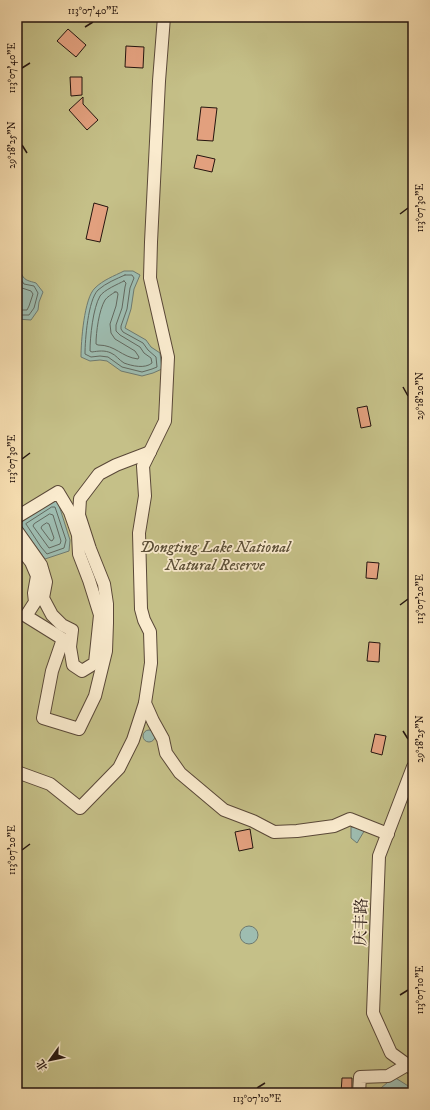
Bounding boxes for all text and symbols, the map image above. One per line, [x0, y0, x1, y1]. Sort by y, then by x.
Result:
text: 113°07'40"E [68, 5, 118, 17]
text: 113°07'40"E [6, 43, 18, 93]
text: 29°18'25"N [6, 121, 18, 169]
text: 113°07'30"E [414, 184, 426, 232]
text: 29°18'20"N [414, 372, 426, 420]
text: 113°07'30"E [6, 435, 18, 483]
park label: Dongting Lake National Natural Reserve [140, 537, 292, 575]
text: 113°07'20"E [414, 574, 426, 624]
text: 29°18'25"N [414, 715, 426, 763]
text: 113°07'20"E [6, 825, 18, 875]
street label: 庆丰路 [350, 898, 372, 946]
text: 113°07'10"E [414, 966, 426, 1014]
north arrow [30, 1040, 70, 1080]
text: 北 [34, 1056, 51, 1073]
text: 113°07'10"E [233, 1093, 281, 1105]

